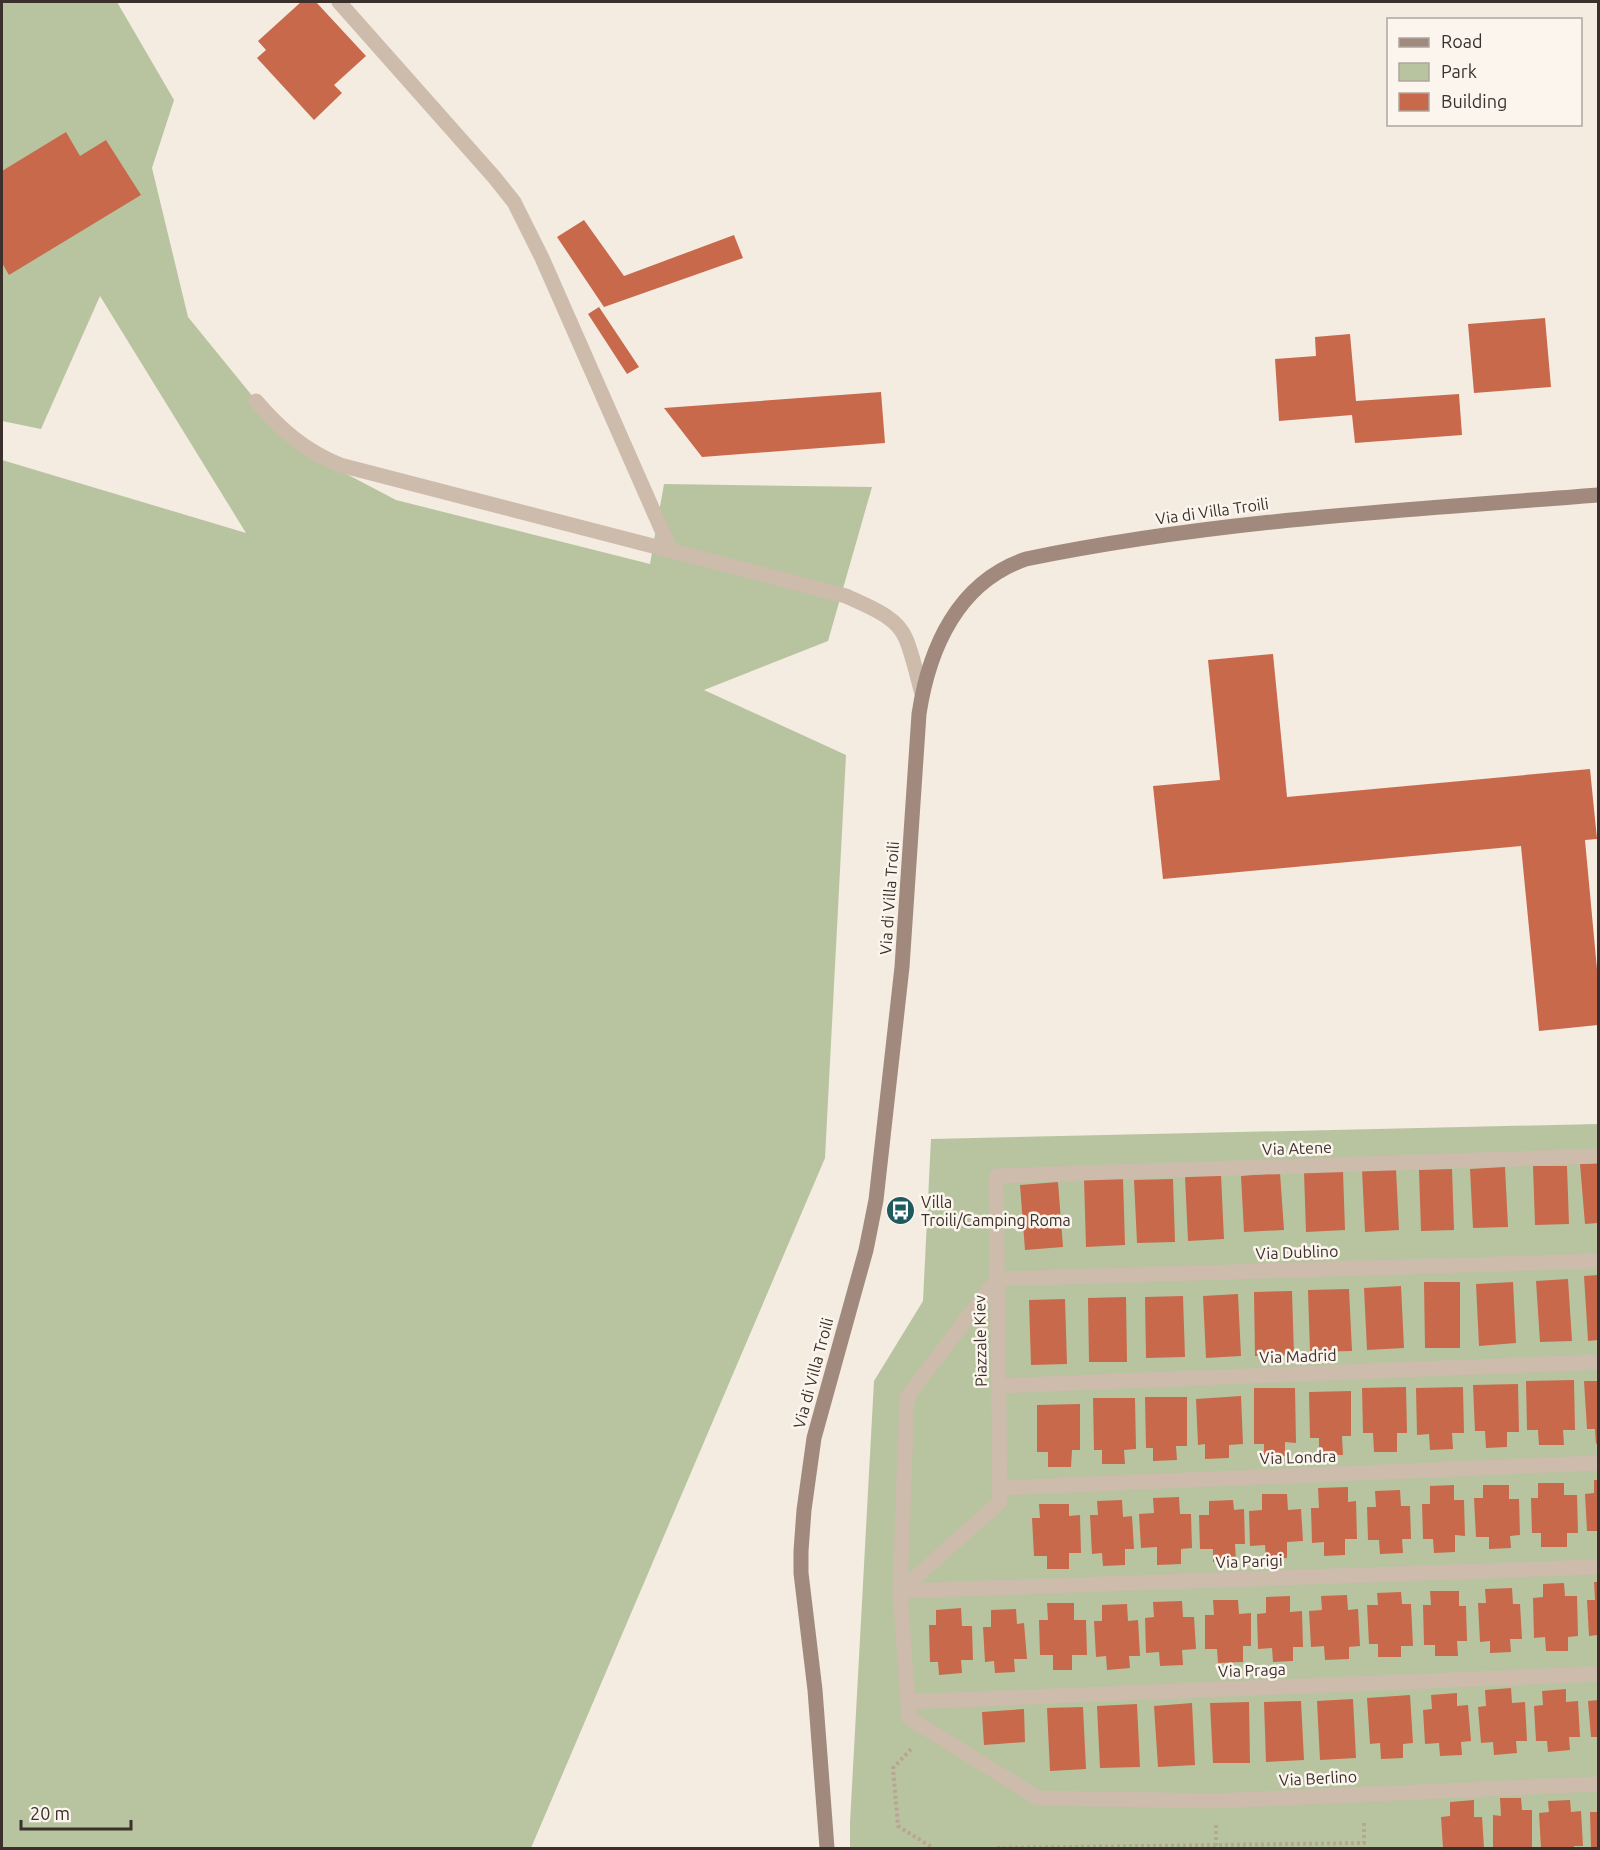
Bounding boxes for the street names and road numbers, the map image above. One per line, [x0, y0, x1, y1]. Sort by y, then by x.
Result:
street label: Via di Villa Troili [1154, 494, 1270, 528]
street label: Via di Villa Troili [876, 841, 902, 955]
street label: Via Atene [1262, 1138, 1332, 1158]
street label: Via Dublino [1255, 1242, 1339, 1262]
street label: Piazzale Kiev [970, 1295, 990, 1387]
street label: Via di Villa Troili [790, 1316, 836, 1430]
street label: Via Madrid [1259, 1346, 1337, 1366]
street label: Via Londra [1259, 1447, 1337, 1467]
street label: Via Parigi [1215, 1551, 1283, 1571]
street label: Via Praga [1218, 1660, 1286, 1680]
street label: Via Berlino [1279, 1767, 1357, 1789]

